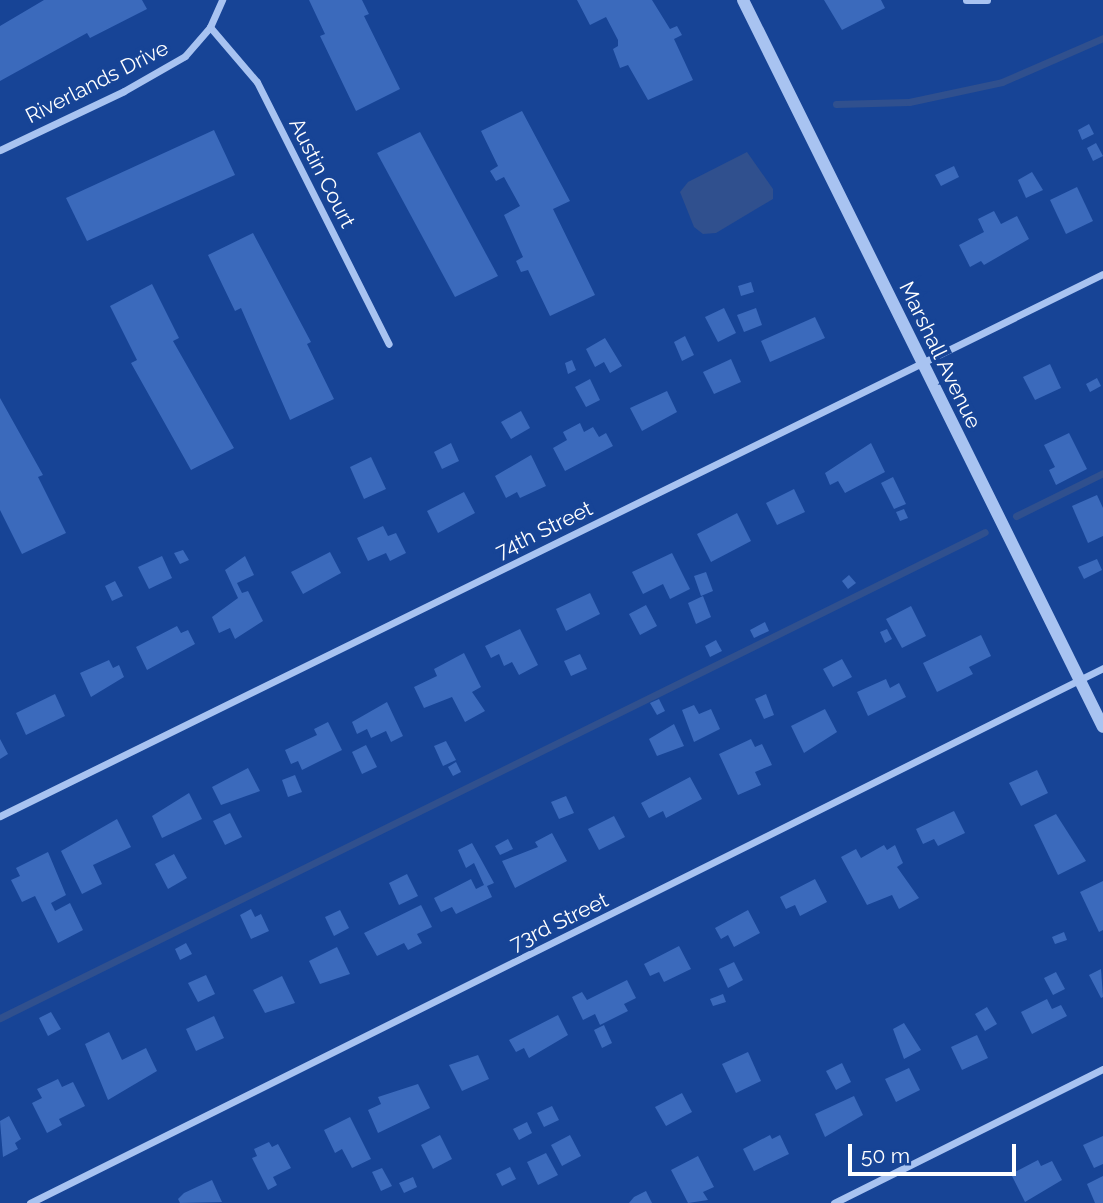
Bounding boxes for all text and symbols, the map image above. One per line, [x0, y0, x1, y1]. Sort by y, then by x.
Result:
street label: Riverlands Drive [21, 35, 173, 129]
street label: Austin Court [284, 114, 360, 232]
street label: Marshall Avenue [893, 277, 987, 433]
street label: 74th Street [492, 496, 596, 564]
street label: 73rd Street [506, 887, 612, 957]
scale bar [851, 1130, 1019, 1174]
text: 50 m [861, 1143, 910, 1168]

